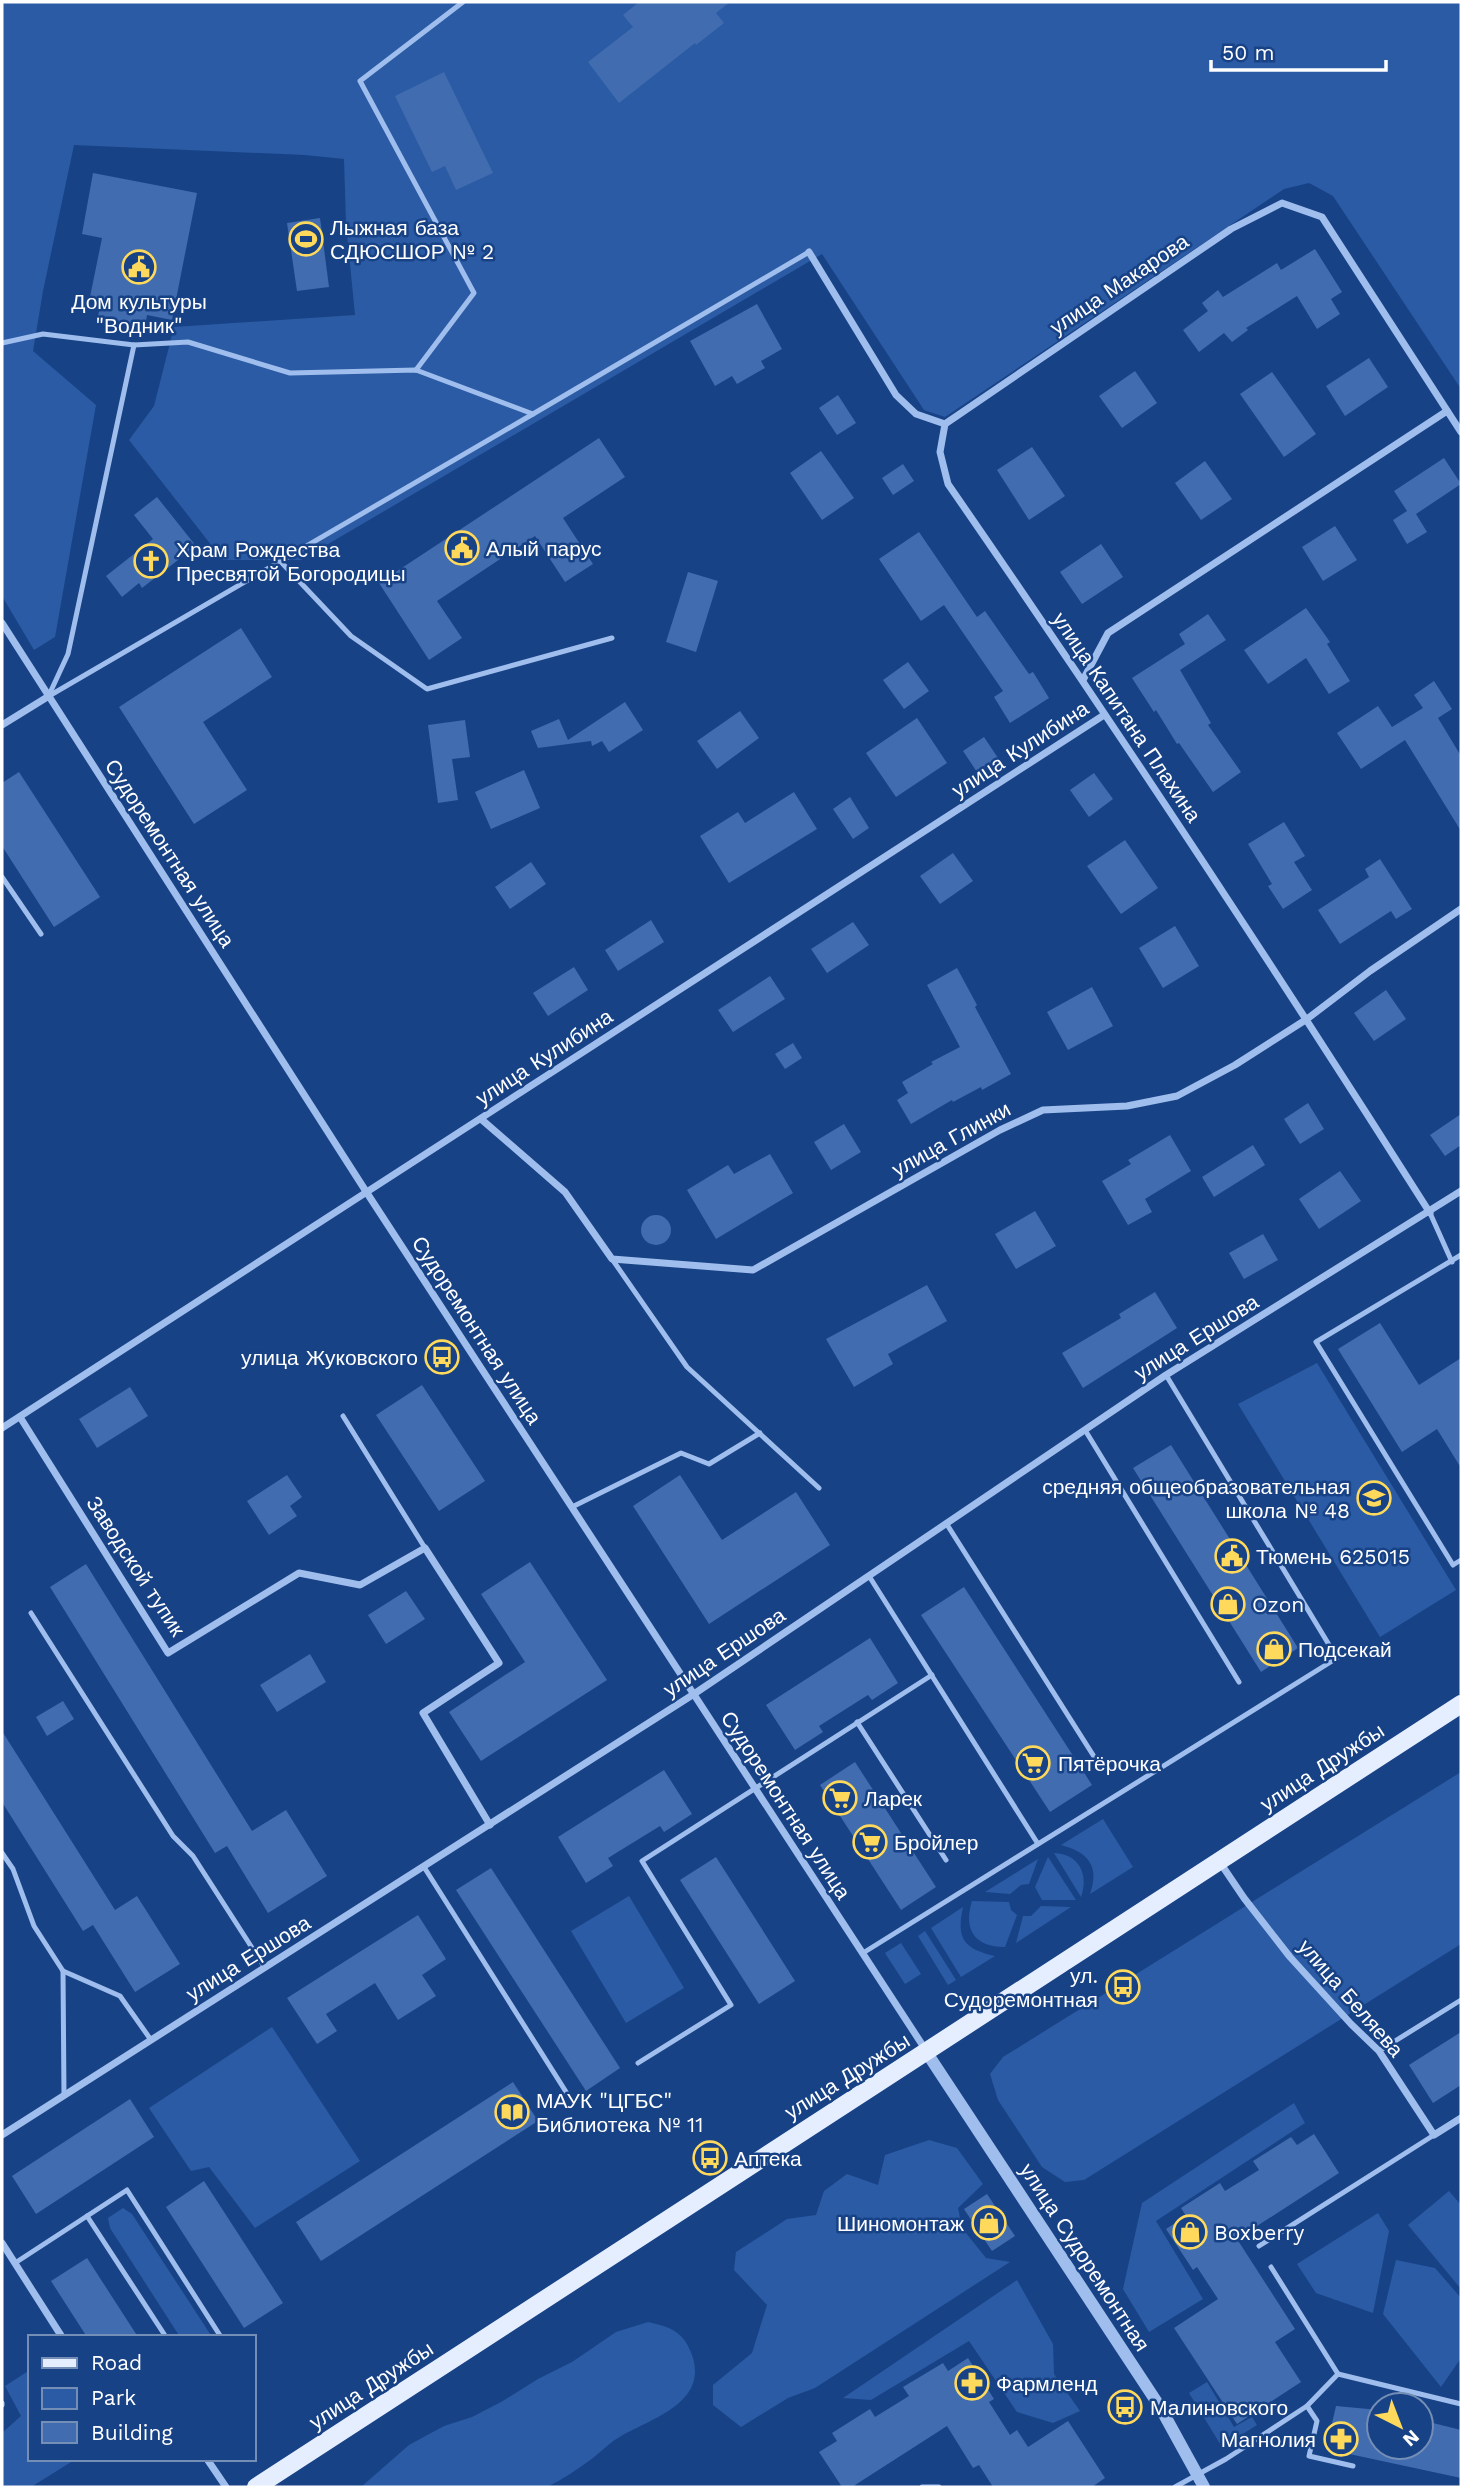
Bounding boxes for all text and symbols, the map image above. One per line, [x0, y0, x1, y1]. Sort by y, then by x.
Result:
scale bar [1211, 28, 1386, 72]
text: 50 m [1222, 40, 1274, 65]
place label: Лыжная база СДЮСШОР № 2 [330, 215, 494, 264]
sports icon: Лыжная база СДЮСШОР № 2 [287, 220, 325, 258]
street label: улица Макарова [1045, 228, 1193, 340]
public building icon: Дом культуры "Водник" [120, 248, 158, 286]
place label: Дом культуры "Водник" [71, 289, 207, 338]
public building icon: Алый парус [443, 529, 481, 567]
place label: Алый парус [486, 536, 602, 561]
place label: Храм Рождества Пресвятой Богородицы [176, 537, 406, 586]
church icon: Храм Рождества Пресвятой Богородицы [132, 542, 170, 580]
street label: улица Капитана Плахина [1047, 607, 1207, 827]
street label: улица Кулибина [947, 695, 1093, 803]
street label: Судоремонтная улица [100, 754, 240, 952]
street label: улица Кулибина [471, 1003, 617, 1111]
street label: улица Глинки [887, 1096, 1015, 1182]
street label: Судоремонтная улица [407, 1231, 547, 1429]
street label: улица Ершова [1129, 1289, 1263, 1385]
bus stop icon: улица Жуковского [423, 1338, 461, 1376]
place label: улица Жуковского [241, 1345, 418, 1370]
place label: средняя общеобразовательная школа № 48 [1042, 1474, 1350, 1523]
school or university icon: средняя общеобразовательная школа № 48 [1355, 1479, 1393, 1517]
street label: Заводской тупик [81, 1491, 191, 1641]
public building icon: Тюмень 625015 [1213, 1537, 1251, 1575]
place label: Тюмень 625015 [1256, 1544, 1410, 1569]
shop icon: Ozon [1209, 1585, 1247, 1623]
place label: Ozon [1252, 1592, 1304, 1617]
street label: улица Ершова [658, 1602, 790, 1702]
shop icon: Подсекай [1255, 1630, 1293, 1668]
place label: Подсекай [1298, 1637, 1392, 1662]
street label: Судоремонтная улица [716, 1706, 856, 1904]
street label: улица Дружбы [1255, 1718, 1389, 1816]
supermarket icon: Пятёрочка [1014, 1744, 1052, 1782]
place label: Пятёрочка [1058, 1751, 1161, 1776]
supermarket icon: Ларек [821, 1779, 859, 1817]
place label: Ларек [864, 1786, 923, 1811]
supermarket icon: Бройлер [851, 1823, 889, 1861]
place label: Бройлер [894, 1830, 978, 1855]
street label: улица Ершова [181, 1910, 315, 2006]
street label: улица Беляева [1293, 1934, 1409, 2062]
place label: ул. Судоремонтная [944, 1963, 1098, 2012]
bus stop icon: ул. Судоремонтная [1104, 1968, 1142, 2006]
street label: улица Дружбы [780, 2028, 914, 2124]
place label: МАУК "ЦГБС" Библиотека № 11 [536, 2088, 703, 2137]
library icon: МАУК "ЦГБС" Библиотека № 11 [493, 2093, 531, 2131]
bus stop icon: Аптека [691, 2139, 729, 2177]
place label: Аптека [734, 2146, 802, 2171]
street label: улица Судоремонтная [1015, 2158, 1155, 2356]
shop icon: Шиномонтаж [970, 2204, 1008, 2242]
place label: Шиномонтаж [837, 2211, 964, 2236]
shop icon: Boxberry [1171, 2213, 1209, 2251]
place label: Boxberry [1214, 2220, 1304, 2245]
legend [28, 2335, 256, 2461]
street label: улица Дружбы [304, 2336, 438, 2434]
text: Road [91, 2350, 142, 2375]
pharmacy icon: Фармленд [953, 2364, 991, 2402]
place label: Фармленд [996, 2371, 1098, 2396]
text: Park [91, 2385, 136, 2410]
bus stop icon: Малиновского [1106, 2388, 1144, 2426]
north arrow [1365, 2391, 1435, 2461]
place label: Малиновского [1150, 2395, 1288, 2420]
text: Building [91, 2420, 173, 2445]
pharmacy icon: Магнолия [1322, 2420, 1360, 2458]
text: N [1398, 2425, 1424, 2452]
place label: Магнолия [1221, 2427, 1316, 2452]

